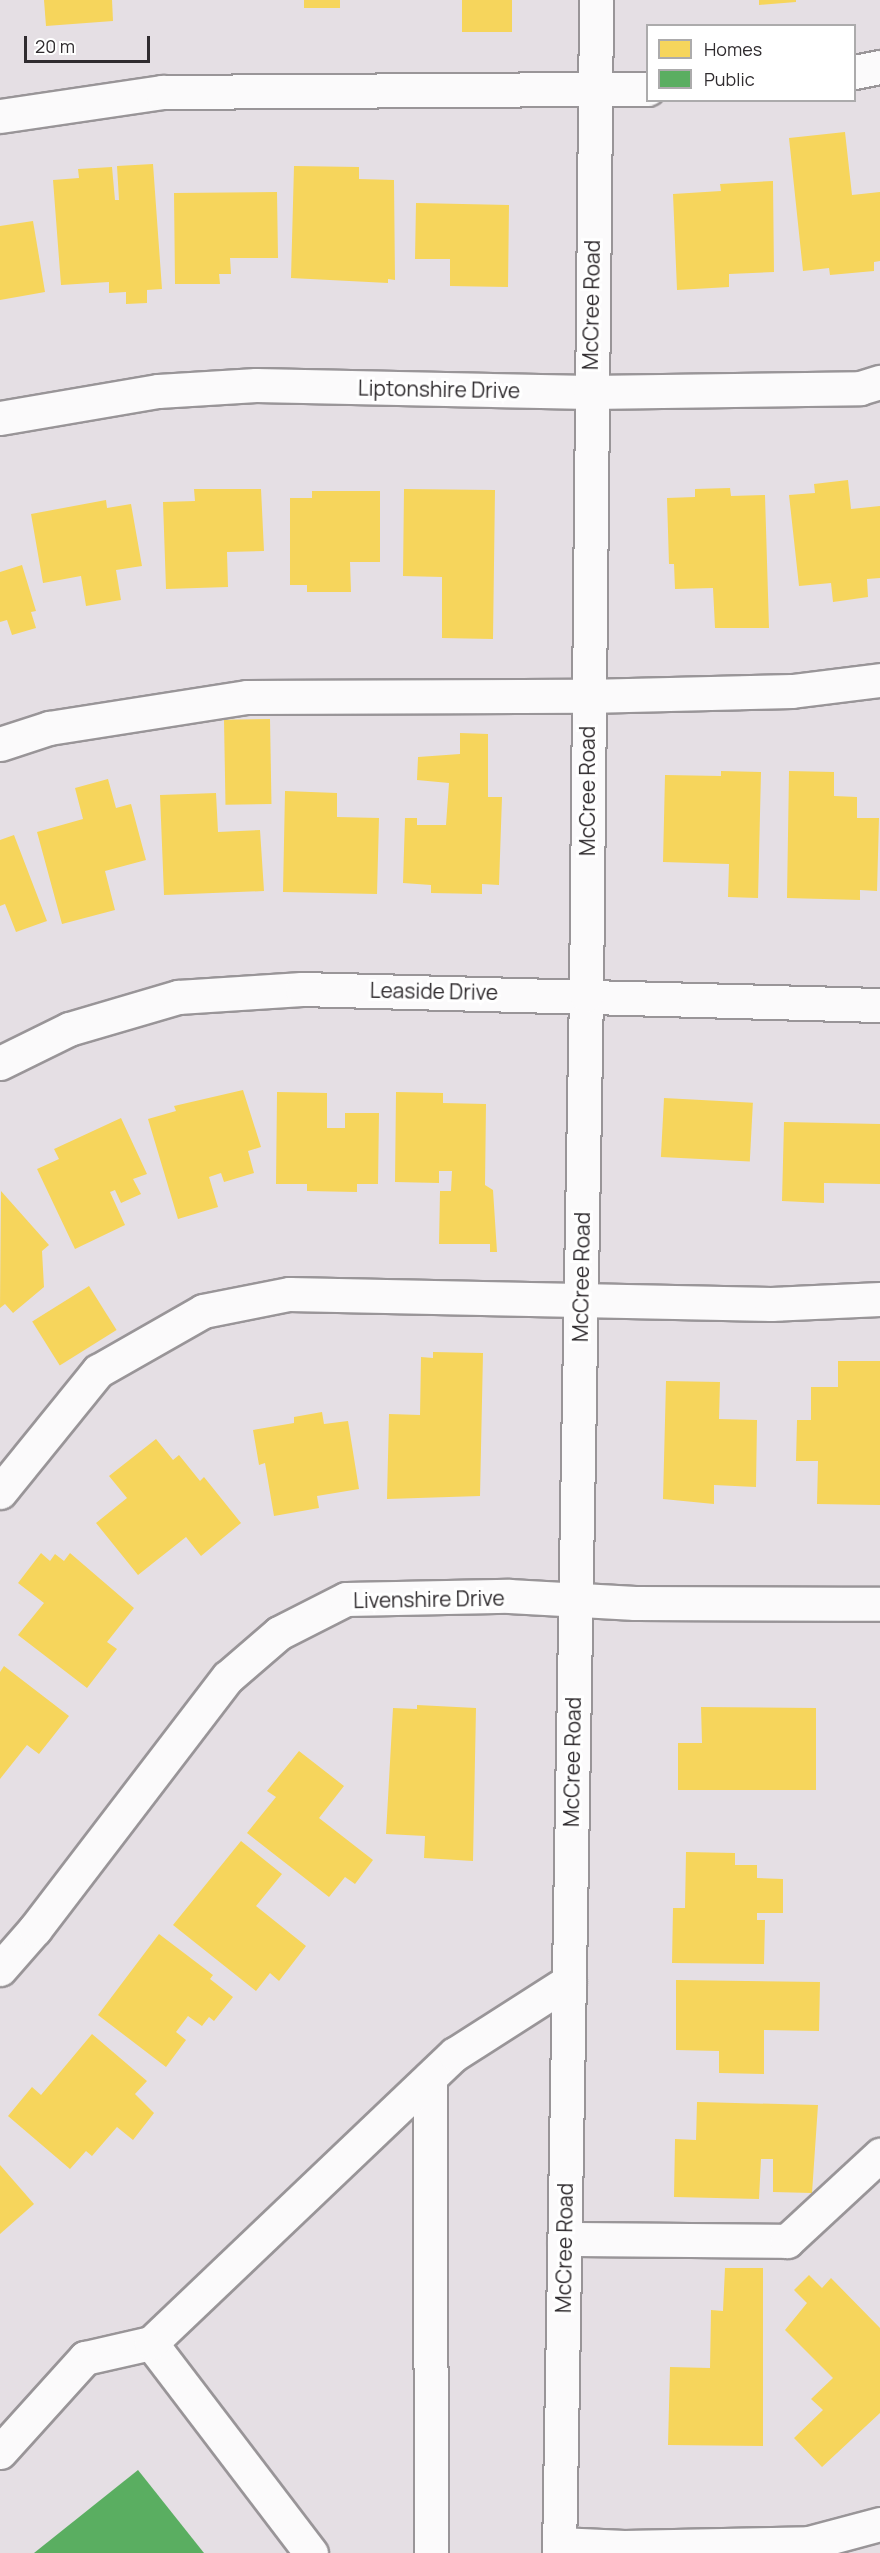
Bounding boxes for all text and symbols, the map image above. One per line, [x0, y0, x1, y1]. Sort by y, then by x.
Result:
scale bar [27, 24, 153, 62]
legend [646, 24, 856, 102]
text: 20 m [35, 34, 75, 58]
text: Homes [704, 37, 762, 61]
text: Public [704, 67, 755, 91]
street label: McCree Road [577, 240, 605, 370]
street label: Liptonshire Drive [358, 375, 520, 403]
street label: McCree Road [574, 726, 600, 856]
street label: Leaside Drive [370, 977, 498, 1005]
street label: McCree Road [567, 1212, 595, 1342]
street label: Livenshire Drive [353, 1585, 505, 1613]
street label: McCree Road [558, 1697, 586, 1827]
street label: McCree Road [550, 2183, 578, 2313]

